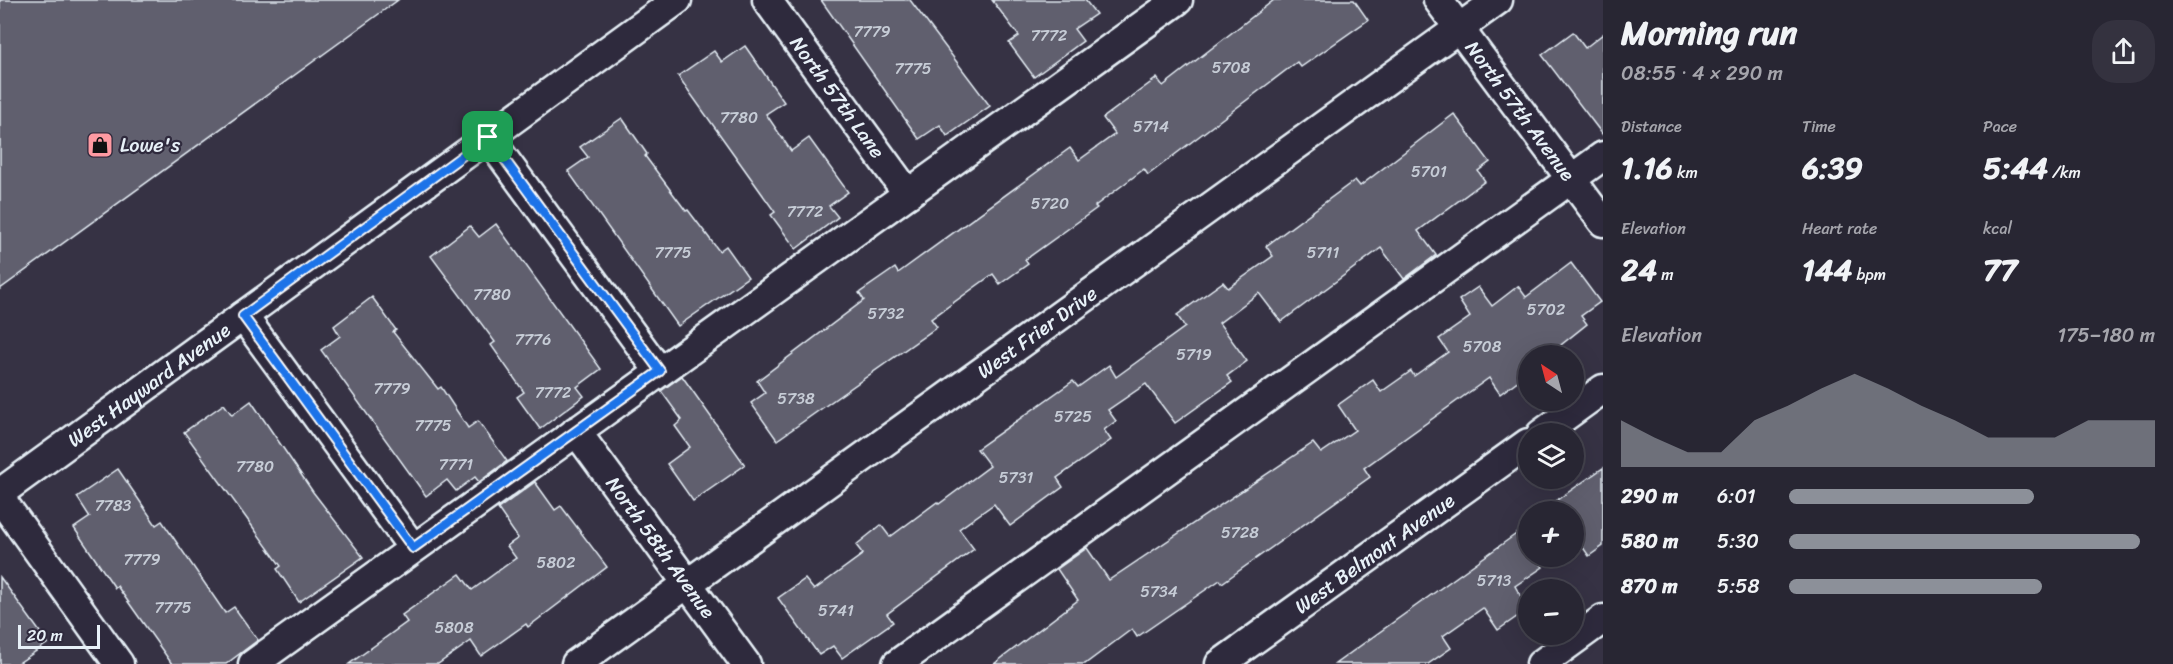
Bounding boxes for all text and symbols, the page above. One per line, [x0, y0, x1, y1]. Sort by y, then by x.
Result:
text: Morning run [1621, 4, 1797, 62]
house number: 7779 [853, 17, 891, 46]
button: share [2092, 20, 2155, 83]
house number: 7772 [1031, 21, 1067, 50]
street label: North 57th Lane [780, 28, 894, 166]
street label: North 57th Avenue [1456, 33, 1584, 189]
house number: 5708 [1212, 53, 1251, 82]
house number: 7775 [894, 54, 932, 83]
text: 08:55 · 4 × 290 m [1621, 56, 1783, 91]
house number: 7780 [720, 103, 758, 132]
pin [462, 111, 513, 162]
house number: 5714 [1133, 112, 1169, 141]
text: Distance [1621, 112, 1682, 141]
text: Time [1802, 112, 1836, 141]
text: Pace [1983, 112, 2017, 141]
icon: arrive [471, 120, 504, 153]
place label: Lowe's [120, 128, 181, 163]
shop icon: Lowe's [85, 130, 115, 160]
text: 1.16 [1621, 141, 1673, 195]
text: 6:39 [1802, 141, 1863, 195]
text: 5:44 [1983, 141, 2048, 195]
house number: 5701 [1411, 157, 1447, 186]
text: km [1673, 158, 1698, 187]
text: /km [2048, 158, 2081, 187]
house number: 5720 [1031, 189, 1069, 218]
house number: 7772 [787, 197, 823, 226]
text: Elevation [1621, 214, 1686, 243]
text: Heart rate [1802, 214, 1877, 243]
text: kcal [1983, 214, 2012, 243]
house number: 7775 [654, 238, 692, 267]
house number: 5711 [1307, 238, 1339, 267]
text: 24 [1621, 243, 1657, 297]
text: 144 [1802, 243, 1852, 297]
text: 77 [1983, 243, 2017, 297]
text: m [1657, 260, 1674, 289]
text: bpm [1852, 260, 1886, 289]
street label: West Frier Drive [969, 277, 1105, 388]
house number: 7780 [473, 280, 511, 309]
house number: 5702 [1527, 295, 1565, 324]
house number: 5732 [868, 299, 904, 328]
street label: West Hayward Avenue [60, 313, 238, 457]
text: Elevation [1621, 318, 1702, 353]
text: 175–180 m [2058, 318, 2155, 353]
house number: 7776 [515, 325, 551, 354]
house number: 5708 [1463, 332, 1502, 361]
house number: 5719 [1176, 340, 1212, 369]
north arrow [1518, 345, 1584, 411]
map controls [1518, 345, 1584, 645]
house number: 7779 [373, 374, 411, 403]
house number: 7772 [535, 378, 571, 407]
house number: 5738 [777, 384, 815, 413]
house number: 5725 [1054, 402, 1092, 431]
house number: 7775 [414, 411, 452, 440]
button: layers [1518, 423, 1584, 489]
house number: 7771 [439, 450, 473, 479]
house number: 7780 [236, 452, 274, 481]
house number: 5731 [999, 463, 1033, 492]
street label: North 58th Avenue [596, 469, 725, 627]
text: 290 m [1621, 479, 1678, 514]
text: 6:01 [1717, 479, 1756, 514]
street label: West Belmont Avenue [1287, 484, 1463, 623]
house number: 7783 [95, 491, 132, 520]
button: + [1518, 501, 1584, 567]
house number: 5728 [1221, 518, 1259, 547]
text: 580 m [1621, 524, 1678, 559]
text: 5:30 [1717, 524, 1759, 559]
house number: 7779 [123, 545, 161, 574]
house number: 5802 [537, 548, 575, 577]
house number: 5713 [1477, 566, 1511, 595]
text: 870 m [1621, 569, 1678, 604]
text: 5:58 [1717, 569, 1760, 604]
house number: 5734 [1140, 577, 1178, 606]
button: − [1518, 579, 1584, 645]
house number: 7775 [154, 593, 192, 622]
house number: 5741 [818, 596, 854, 625]
house number: 5808 [434, 613, 474, 642]
text: 20 m [27, 621, 63, 650]
scale bar [18, 622, 100, 650]

